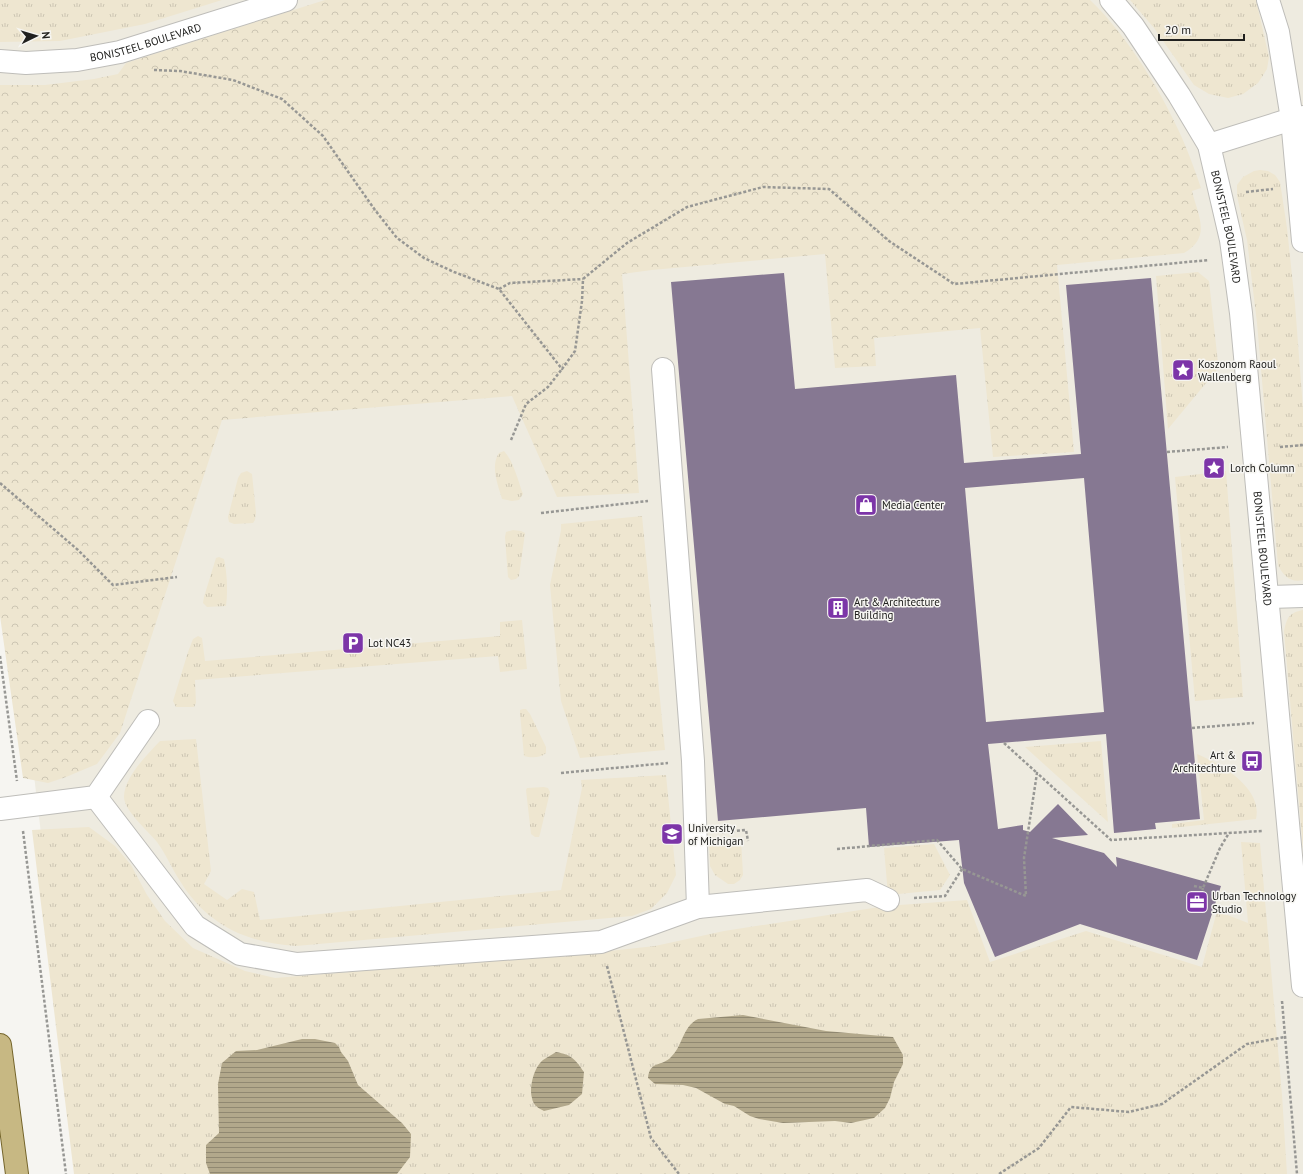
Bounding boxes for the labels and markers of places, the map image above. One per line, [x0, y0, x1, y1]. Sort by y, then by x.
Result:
place icon: Koszonom Raoul Wallenberg [1170, 357, 1196, 383]
place label: Koszonom Raoul Wallenberg [1198, 357, 1277, 384]
place icon: Lorch Column [1201, 455, 1227, 481]
place label: Lorch Column [1230, 461, 1294, 475]
shop icon: Media Center [853, 492, 879, 518]
place label: Media Center [882, 498, 944, 512]
building icon: Art & Architecture Building [825, 595, 851, 621]
place label: Art & Architecture Building [854, 595, 940, 622]
parking icon: Lot NC43 [340, 630, 366, 656]
place label: Lot NC43 [368, 636, 411, 650]
place label: Art & Architechture [1173, 748, 1236, 775]
bus stop icon: Art & Architechture [1239, 748, 1265, 774]
school or university icon: University of Michigan [659, 821, 685, 847]
place label: University of Michigan [688, 821, 743, 848]
office icon: Urban Technology Studio [1184, 889, 1210, 915]
place label: Urban Technology Studio [1212, 889, 1297, 916]

